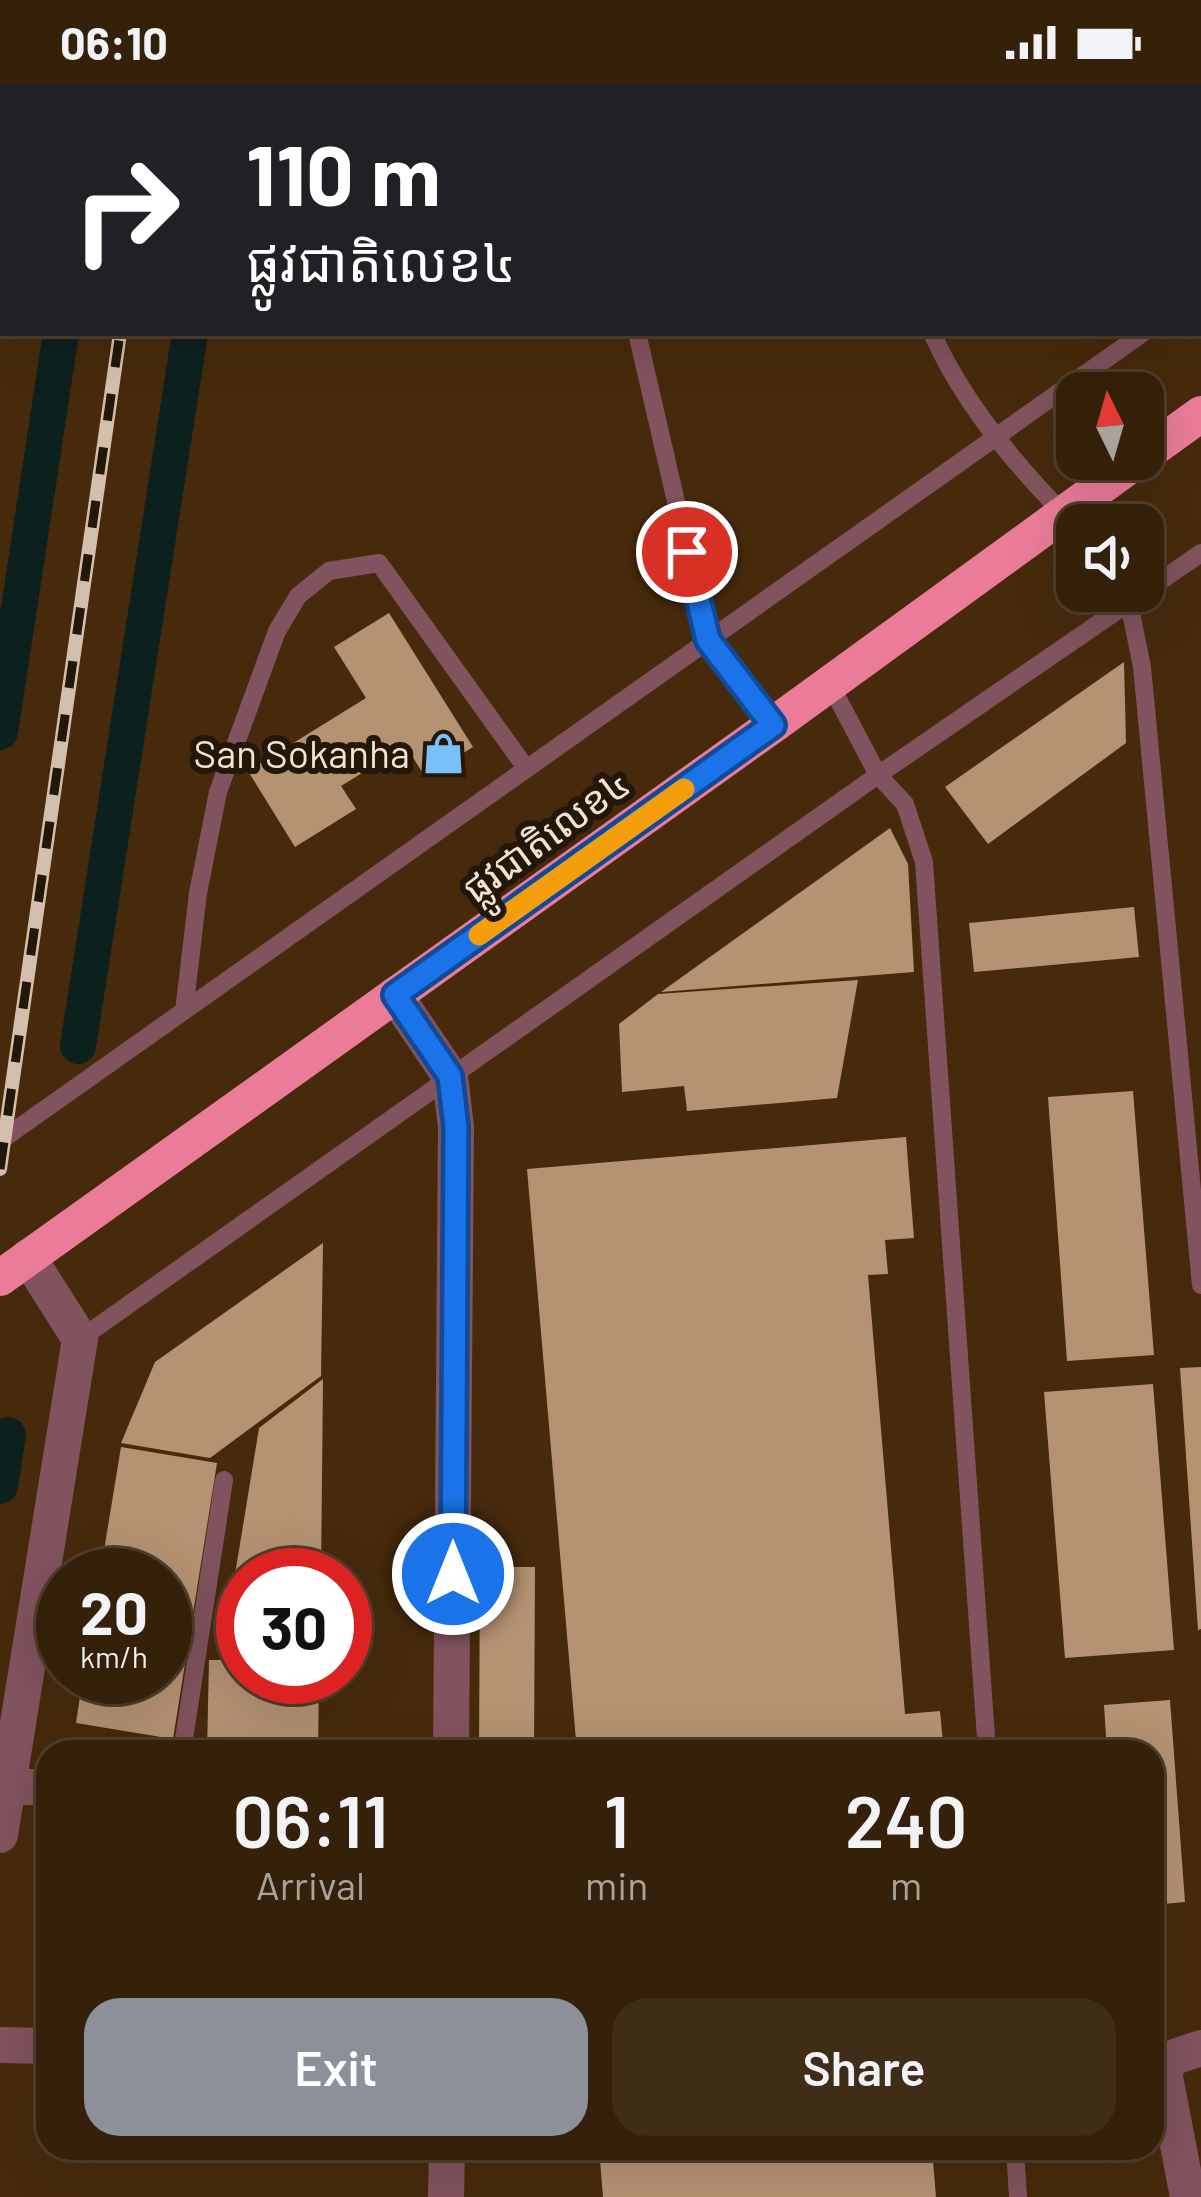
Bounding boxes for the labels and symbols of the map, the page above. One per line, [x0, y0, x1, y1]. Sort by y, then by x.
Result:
north arrow [1056, 372, 1164, 480]
pin [636, 501, 738, 603]
place label: San Sokanha [193, 729, 410, 776]
shop icon: San Sokanha [421, 731, 467, 777]
street label: ផ្លូវជាតិលេខ៤ [452, 758, 646, 922]
position arrow [390, 1511, 516, 1637]
speed limit sign: 30 [216, 1548, 372, 1704]

